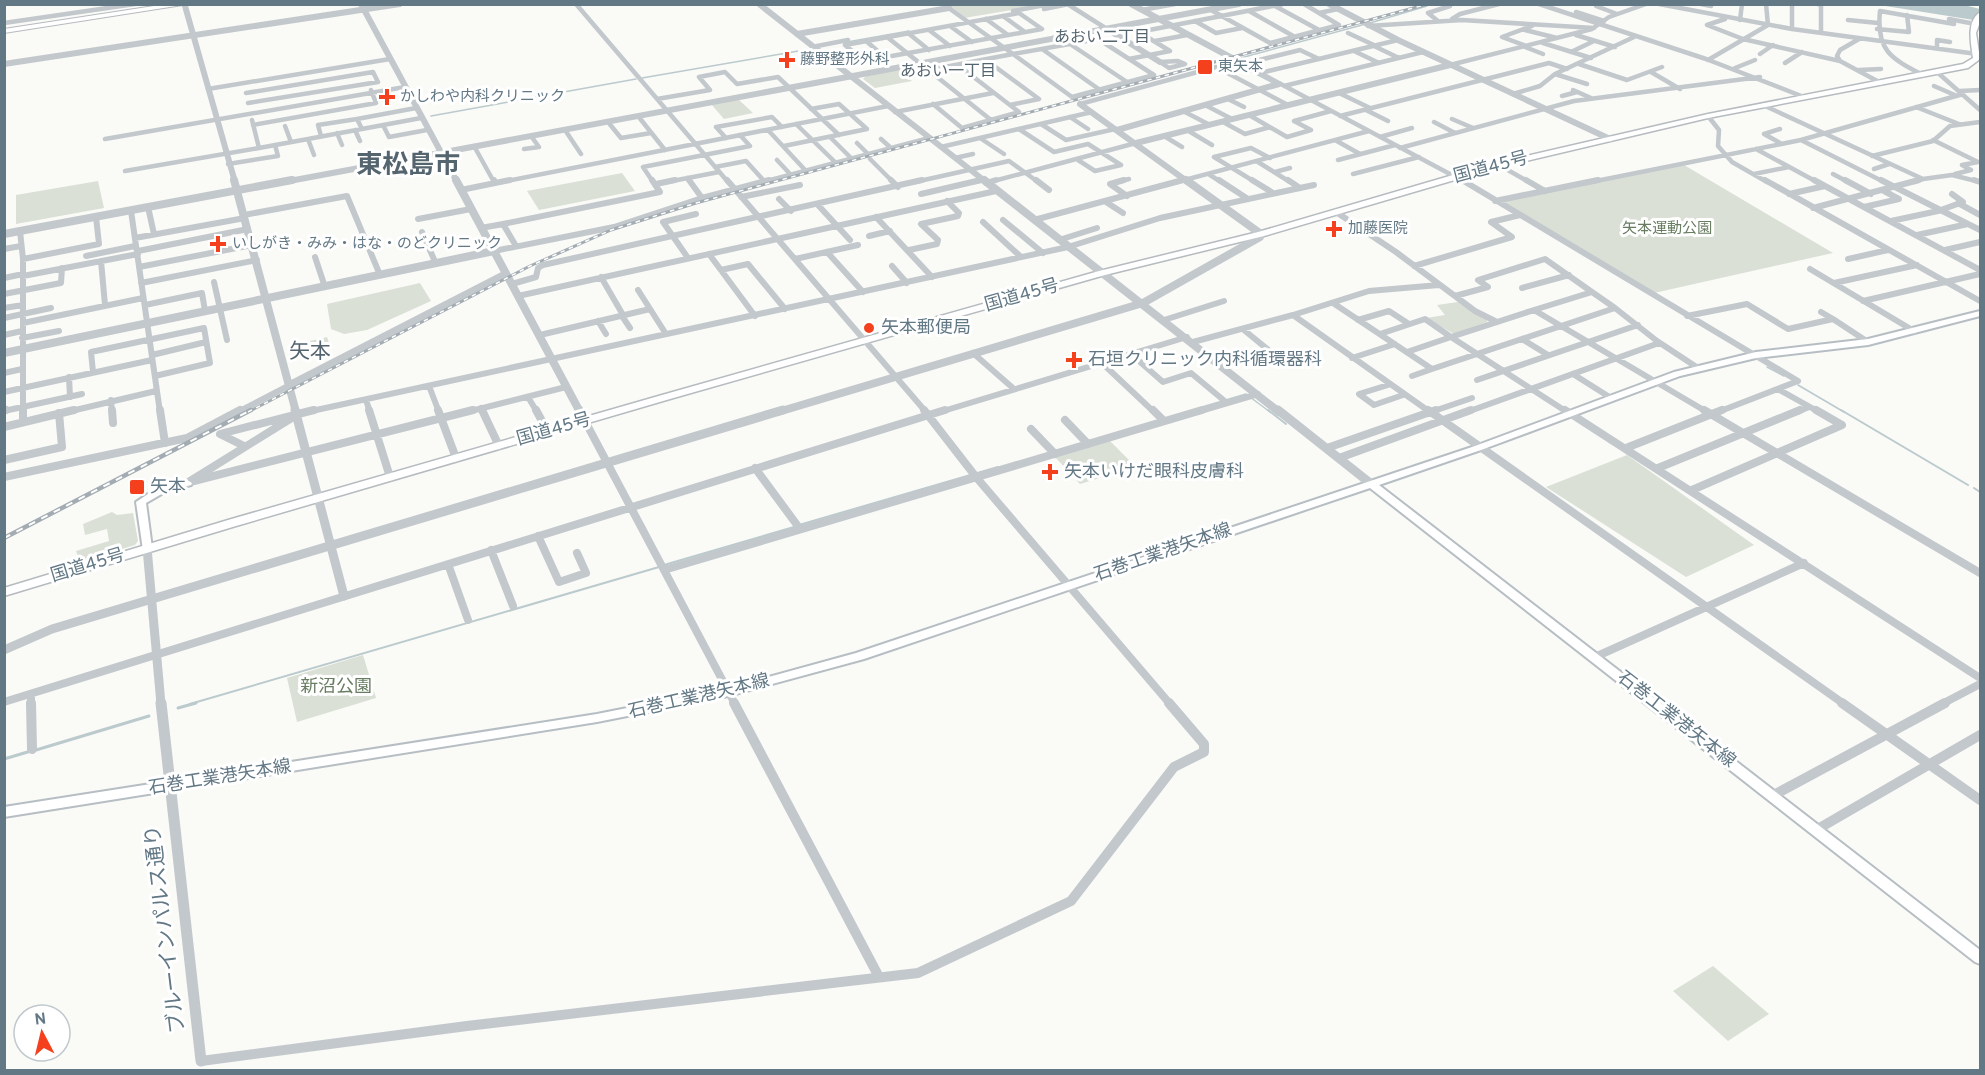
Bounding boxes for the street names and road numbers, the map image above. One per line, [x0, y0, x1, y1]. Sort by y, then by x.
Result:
street label: 国道45号 [1451, 147, 1531, 189]
street label: 国道45号 [982, 274, 1062, 318]
street label: 国道45号 [514, 408, 594, 452]
street label: 石巻工業港矢本線 [1091, 519, 1235, 587]
street label: 国道45号 [48, 544, 128, 588]
street label: 石巻工業港矢本線 [1612, 667, 1740, 773]
street label: 石巻工業港矢本線 [626, 670, 772, 724]
street label: 石巻工業港矢本線 [147, 755, 293, 801]
street label: ブルーインパルス通り [140, 823, 192, 1035]

